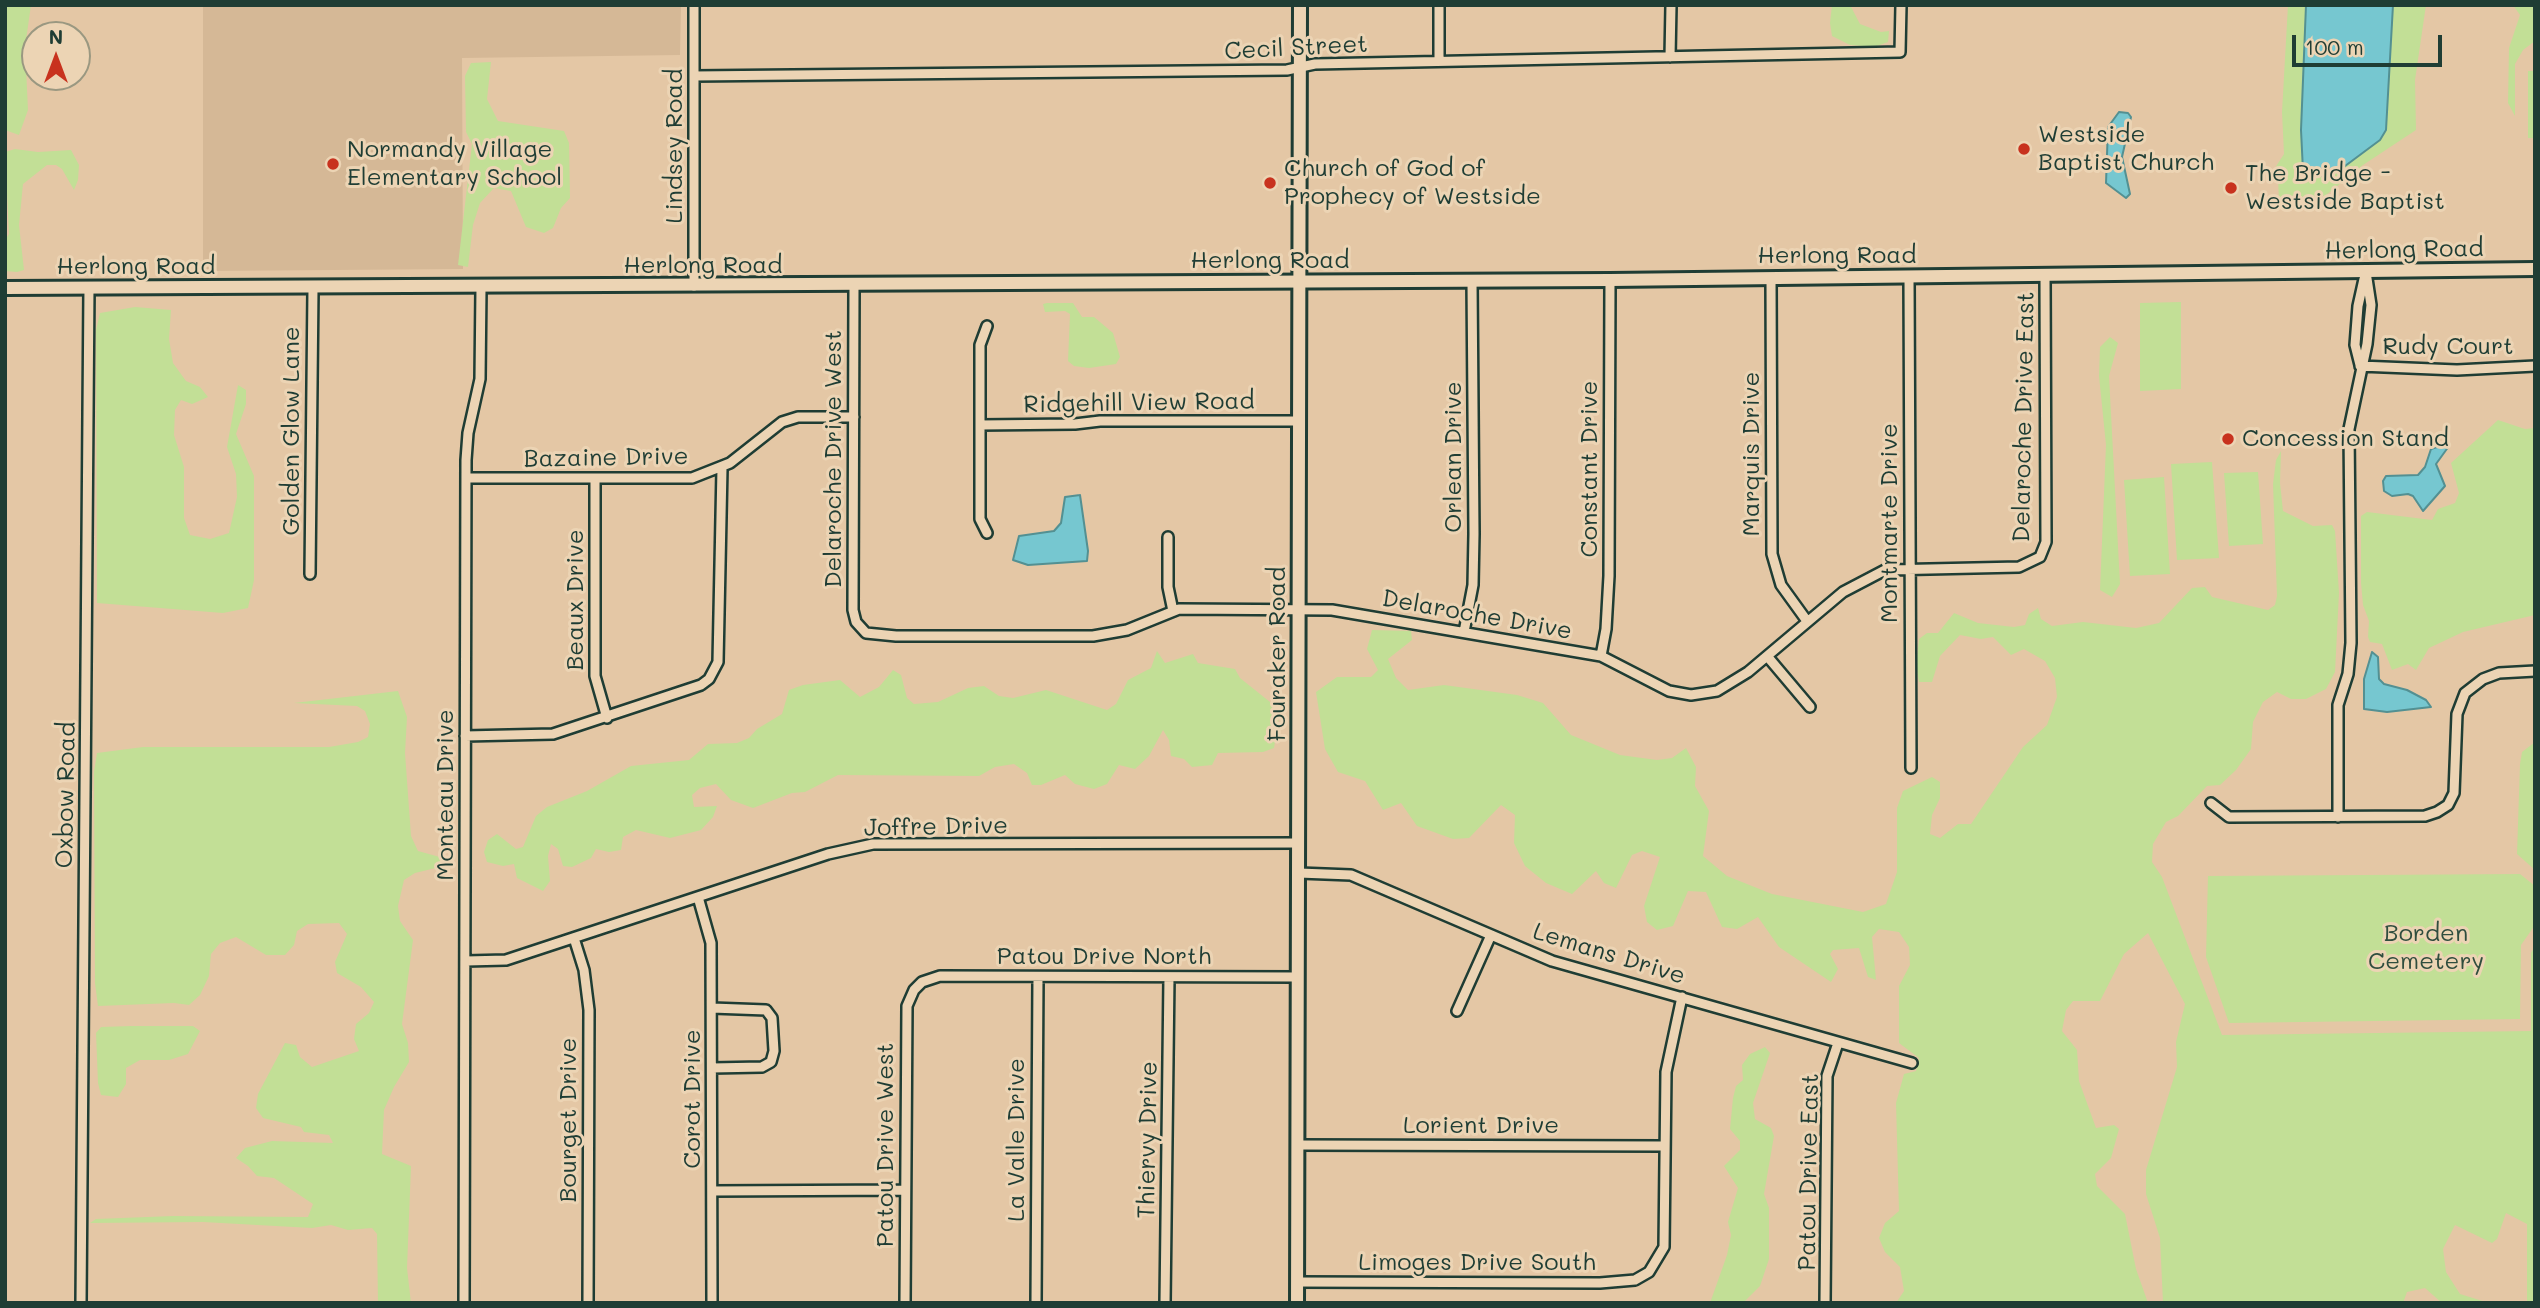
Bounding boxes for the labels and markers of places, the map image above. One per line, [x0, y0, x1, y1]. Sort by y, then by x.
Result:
place label: Westside Baptist Church [2038, 121, 2214, 177]
place label: Normandy Village Elementary School [347, 136, 562, 192]
marker: Westside Baptist Church [2016, 141, 2032, 157]
place label: Church of God of Prophecy of Westside [1284, 155, 1541, 211]
marker: Normandy Village Elementary School [325, 156, 341, 172]
place label: The Bridge - Westside Baptist [2245, 160, 2445, 216]
marker: Church of God of Prophecy of Westside [1262, 175, 1278, 191]
marker: The Bridge - Westside Baptist [2223, 180, 2239, 196]
place label: Concession Stand [2242, 425, 2449, 453]
marker: Concession Stand [2220, 431, 2236, 447]

